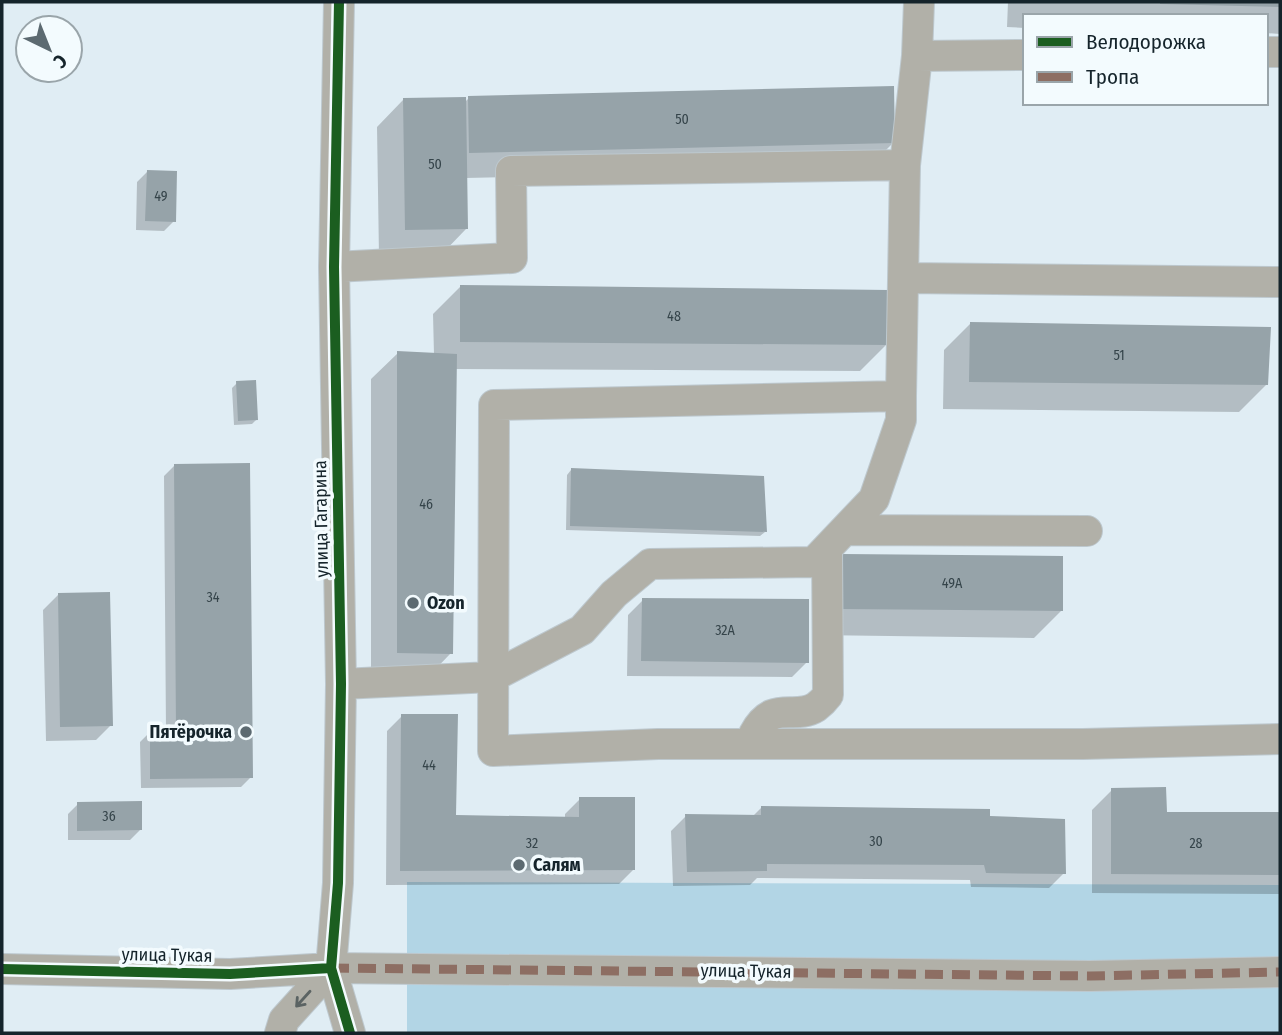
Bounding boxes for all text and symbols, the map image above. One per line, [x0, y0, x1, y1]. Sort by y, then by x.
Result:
north arrow [14, 14, 84, 84]
legend [1023, 14, 1268, 105]
text: Велодорожка [1086, 29, 1206, 55]
text: С [49, 49, 72, 73]
text: Тропа [1086, 64, 1139, 90]
house number: 50 [675, 111, 689, 128]
house number: 50 [428, 156, 442, 173]
house number: 49 [154, 188, 168, 205]
house number: 48 [667, 308, 681, 325]
house number: 51 [1113, 347, 1125, 364]
street label: улица Гагарина [309, 460, 333, 578]
house number: 46 [419, 496, 433, 513]
house number: 49А [942, 575, 963, 592]
house number: 34 [206, 589, 220, 606]
place label: Ozon [427, 592, 465, 614]
marker: Ozon [405, 595, 421, 611]
house number: 32А [715, 622, 736, 639]
place label: Пятёрочка [150, 721, 232, 743]
marker: Пятёрочка [238, 724, 254, 740]
house number: 44 [422, 757, 436, 774]
house number: 36 [102, 808, 116, 825]
house number: 30 [869, 833, 883, 850]
house number: 32 [526, 835, 538, 852]
house number: 28 [1189, 835, 1203, 852]
place label: Салям [533, 854, 581, 876]
marker: Салям [511, 857, 527, 873]
street label: улица Тукая [121, 943, 213, 967]
street label: улица Тукая [700, 959, 792, 983]
one-way arrow [295, 990, 311, 1008]

